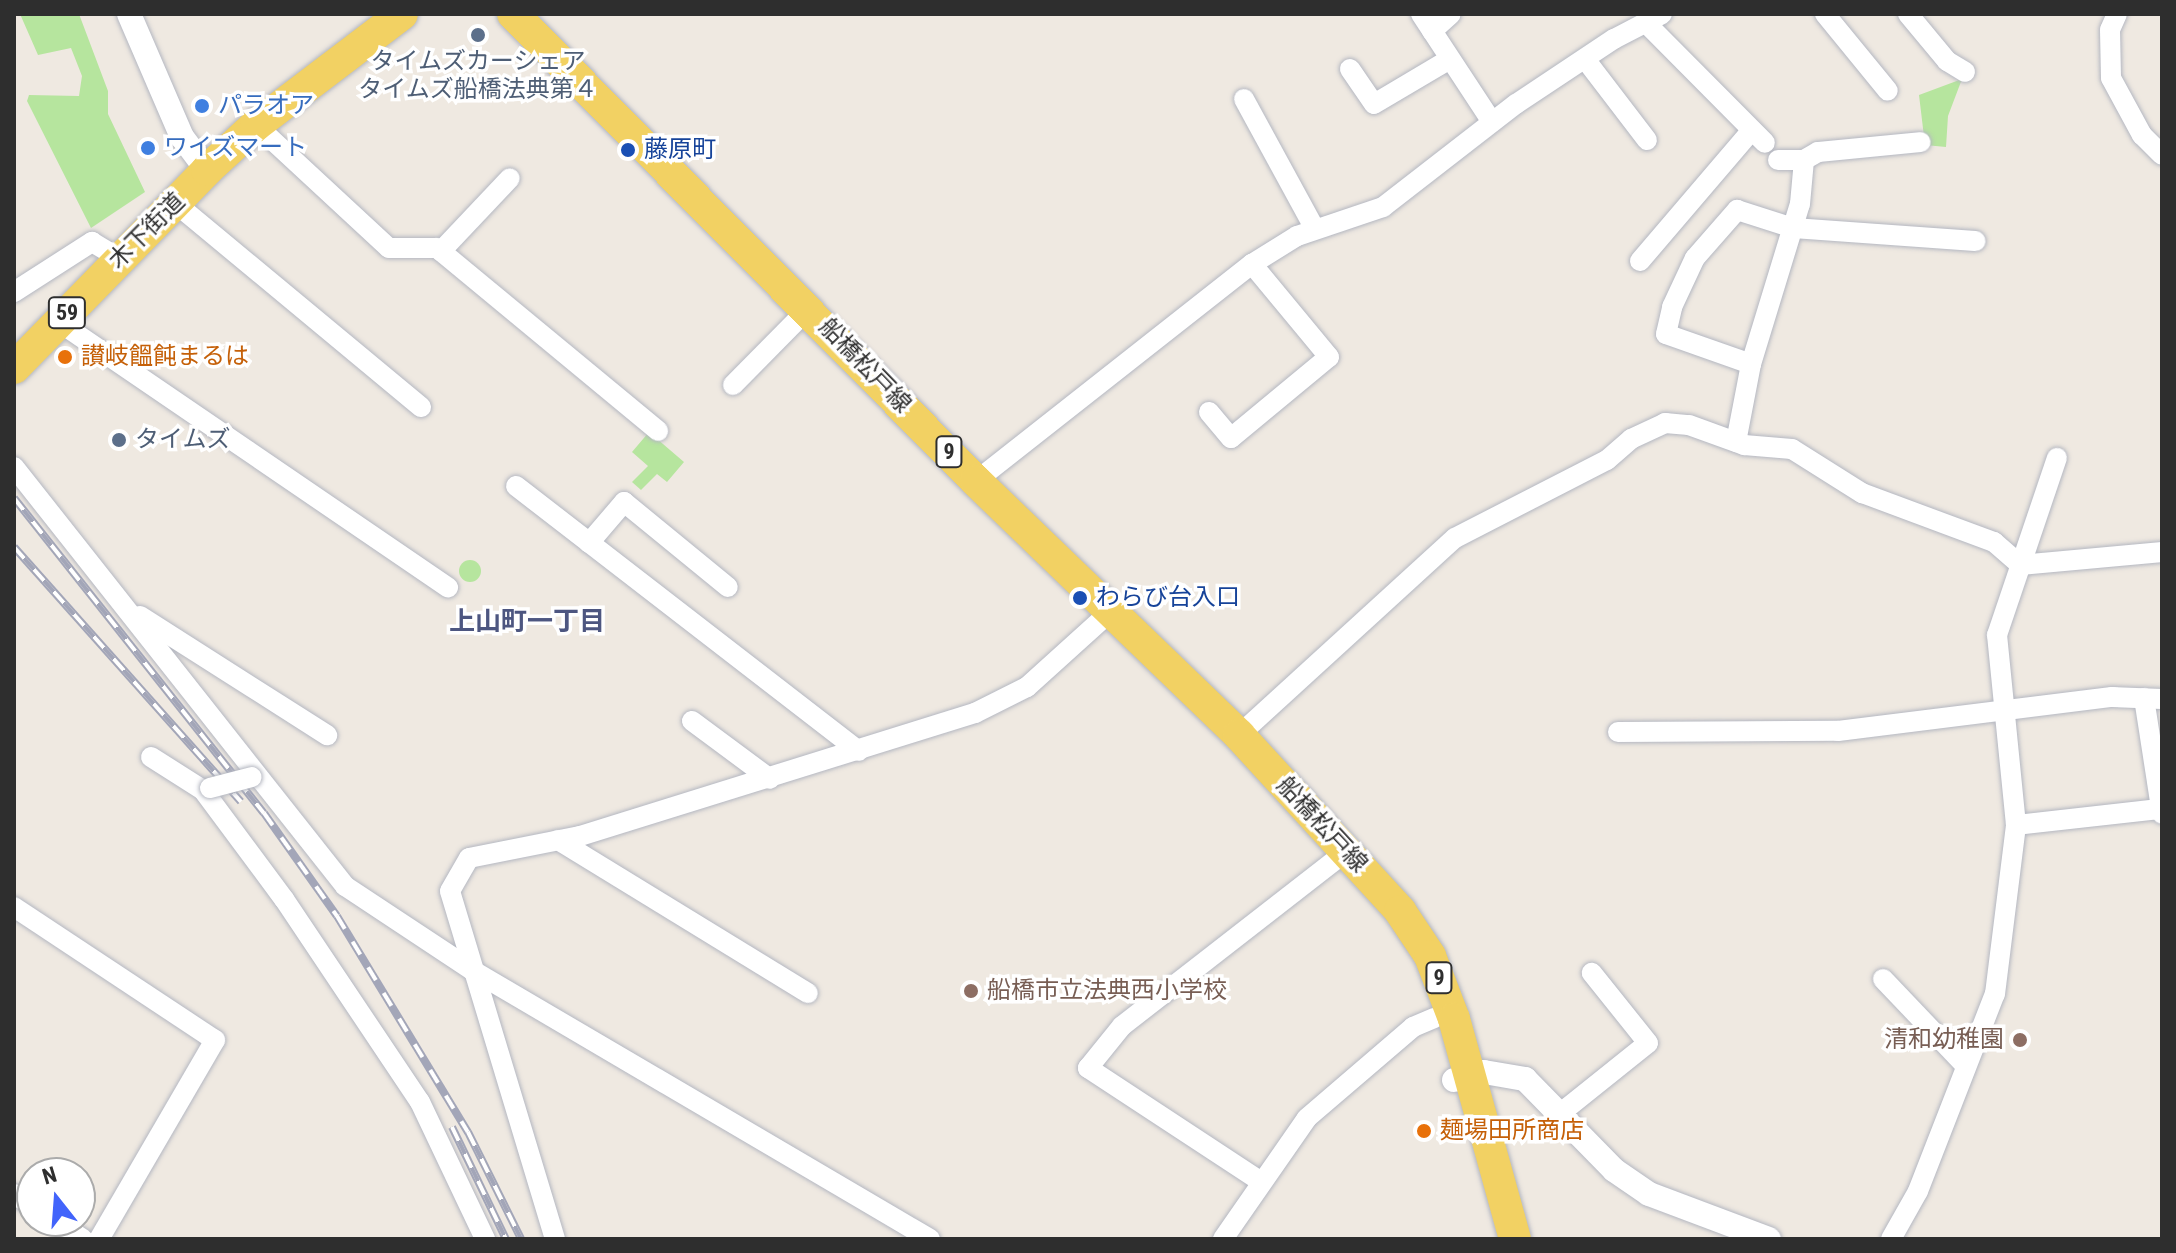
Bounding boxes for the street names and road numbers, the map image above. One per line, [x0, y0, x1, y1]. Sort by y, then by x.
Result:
street label: 木下街道 [103, 187, 191, 275]
road number: 59 [47, 295, 87, 331]
street label: 船橋松戸線 [813, 313, 917, 419]
road number: 9 [935, 434, 963, 470]
street label: 船橋松戸線 [1271, 771, 1373, 879]
road number: 9 [1425, 960, 1453, 996]

